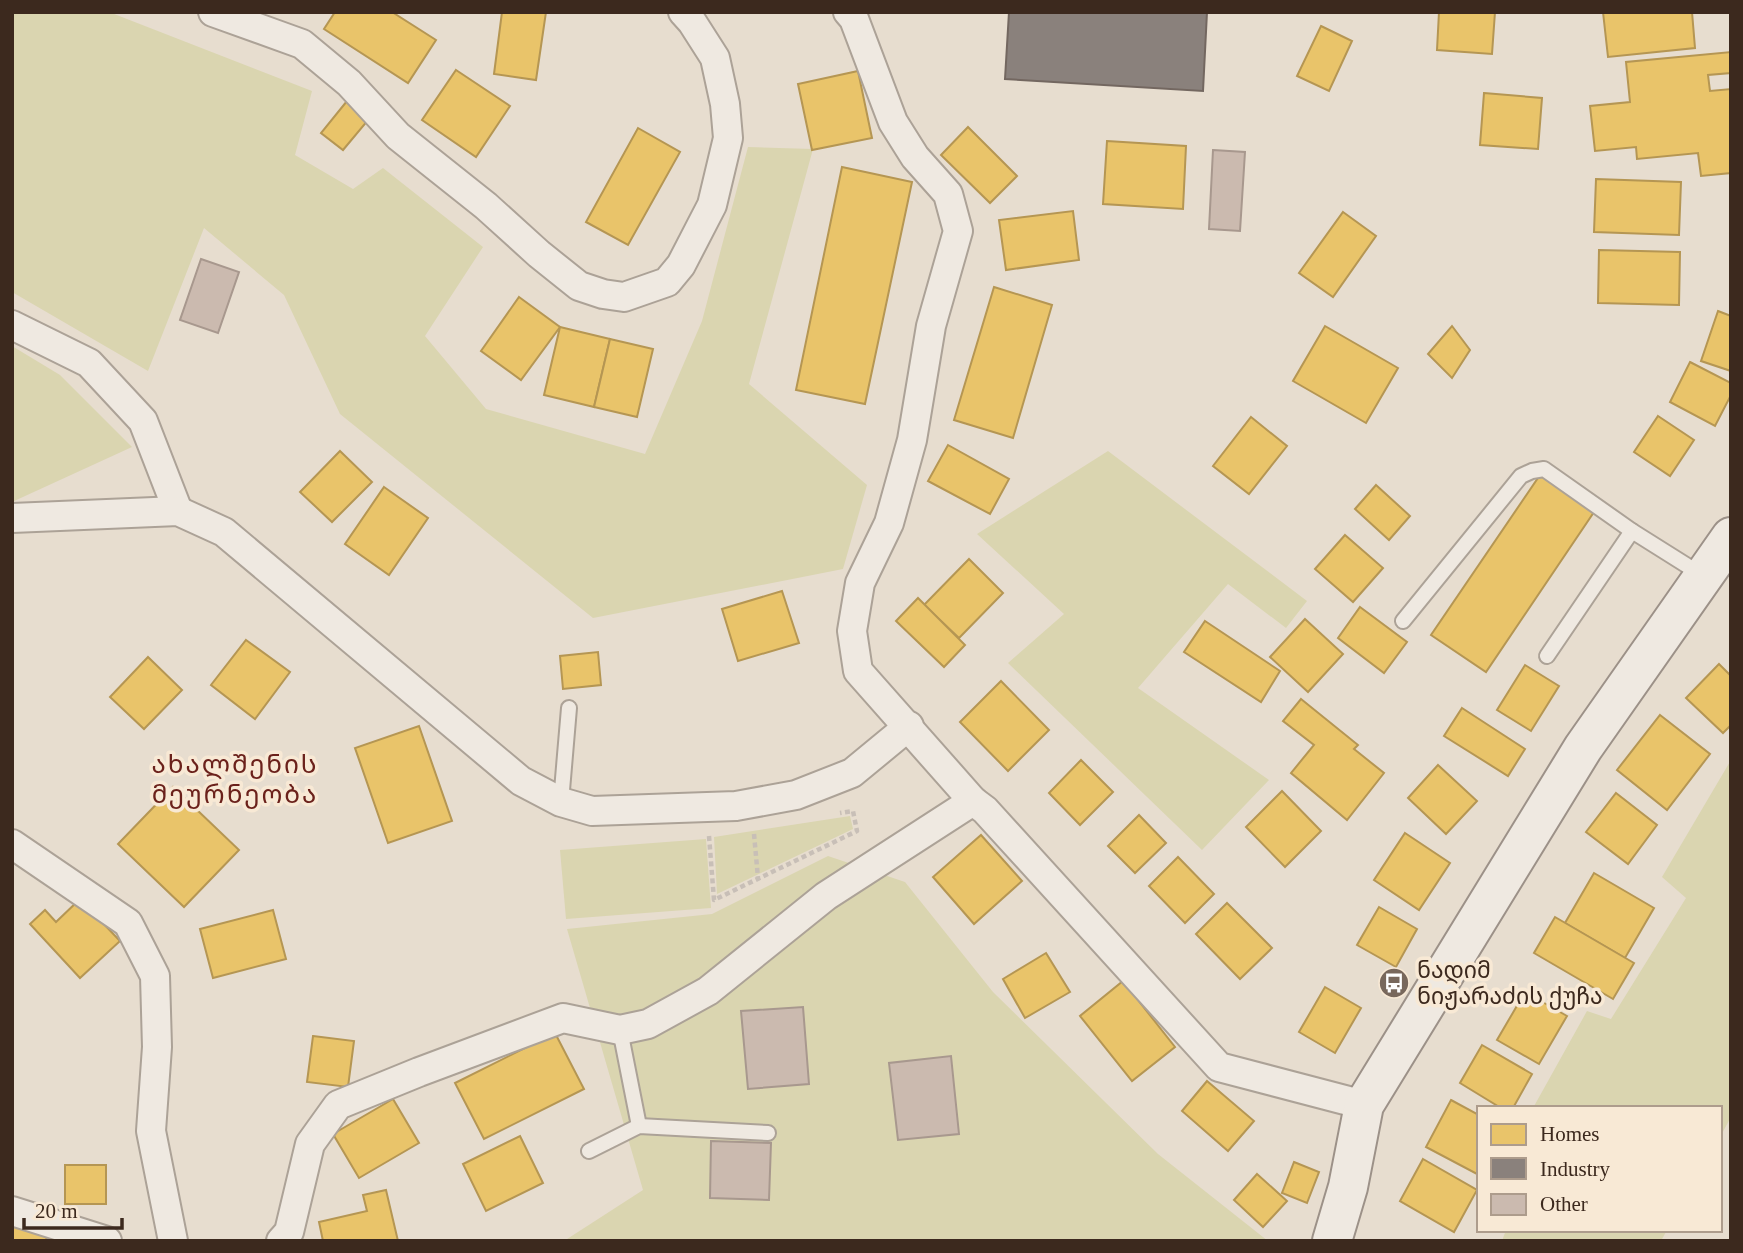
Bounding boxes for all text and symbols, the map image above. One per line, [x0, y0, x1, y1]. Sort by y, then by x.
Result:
district label: ახალშენის მეურნეობა [151, 750, 319, 809]
place label: ნადიმ ნიჟარაძის ქუჩა [1417, 958, 1603, 1010]
bus stop icon: ნადიმ ნიჟარაძის ქუჩა [1377, 966, 1411, 1000]
legend [1477, 1106, 1722, 1232]
text: Homes [1540, 1122, 1600, 1146]
text: Industry [1540, 1157, 1610, 1181]
scale bar [24, 1186, 122, 1230]
text: Other [1540, 1192, 1588, 1216]
text: 20 m [35, 1199, 78, 1223]

